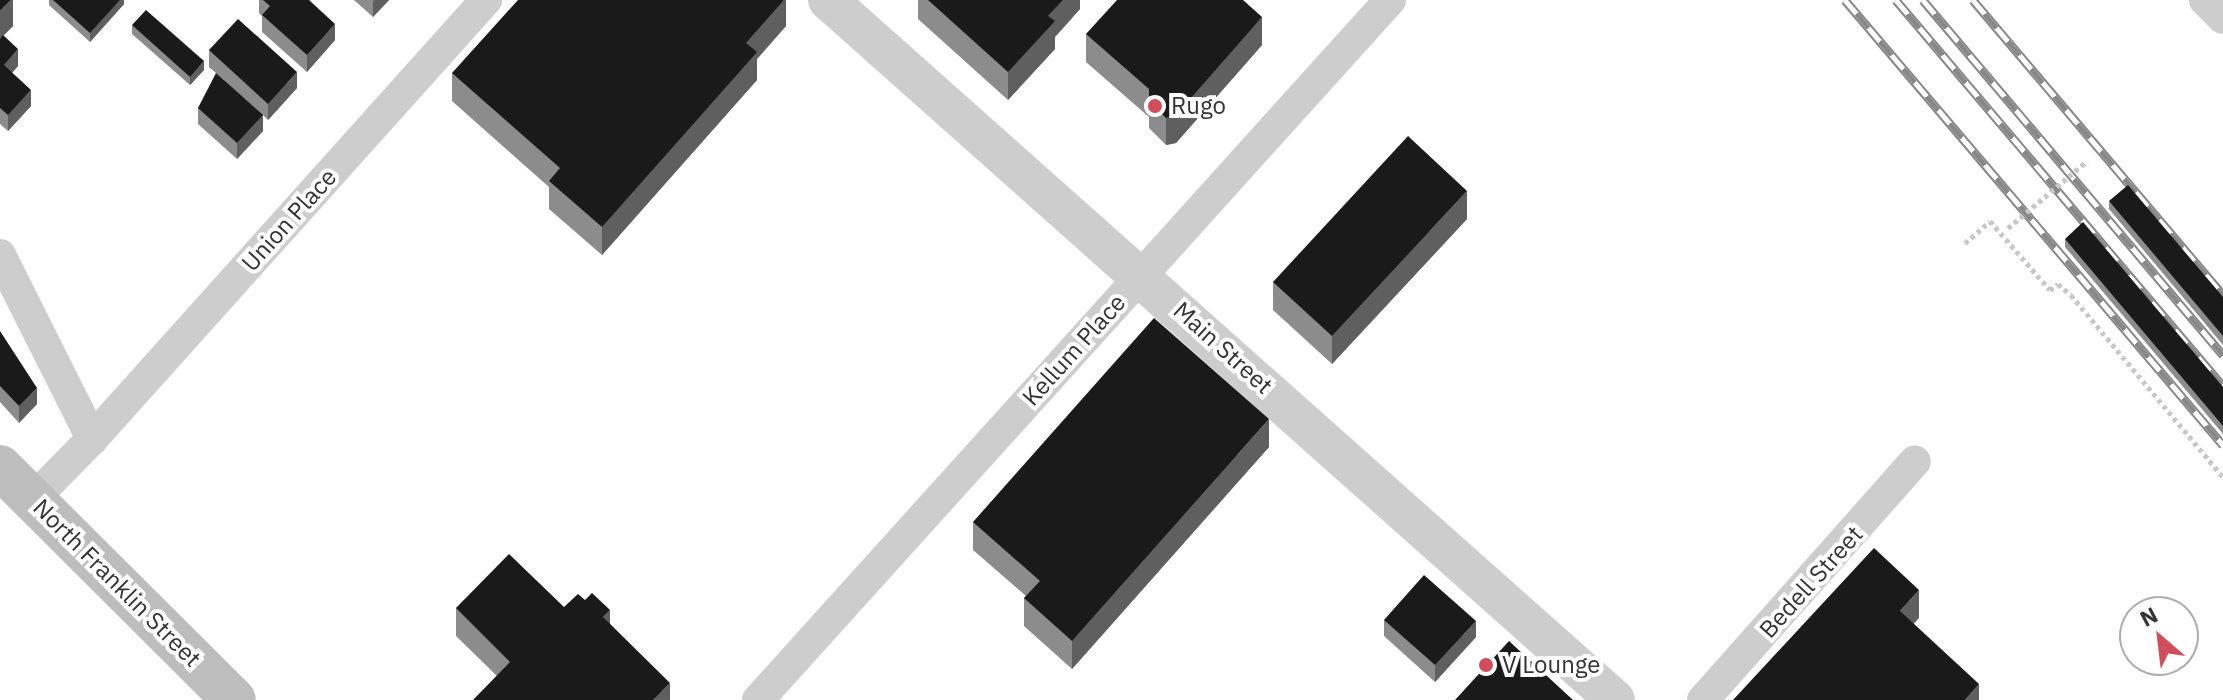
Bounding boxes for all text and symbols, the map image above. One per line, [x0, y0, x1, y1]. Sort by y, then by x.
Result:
place label: Rugo [1171, 92, 1226, 120]
marker: Rugo [1146, 97, 1164, 115]
street label: Union Place [236, 163, 342, 277]
street label: Kellum Place [1016, 288, 1132, 412]
street label: Main Street [1168, 296, 1278, 400]
street label: North Franklin Street [27, 493, 207, 673]
street label: Bedell Street [1753, 520, 1869, 644]
north arrow [2119, 596, 2199, 676]
text: N [2135, 600, 2162, 633]
place label: V Lounge [1502, 651, 1600, 679]
marker: V Lounge [1477, 656, 1495, 674]

